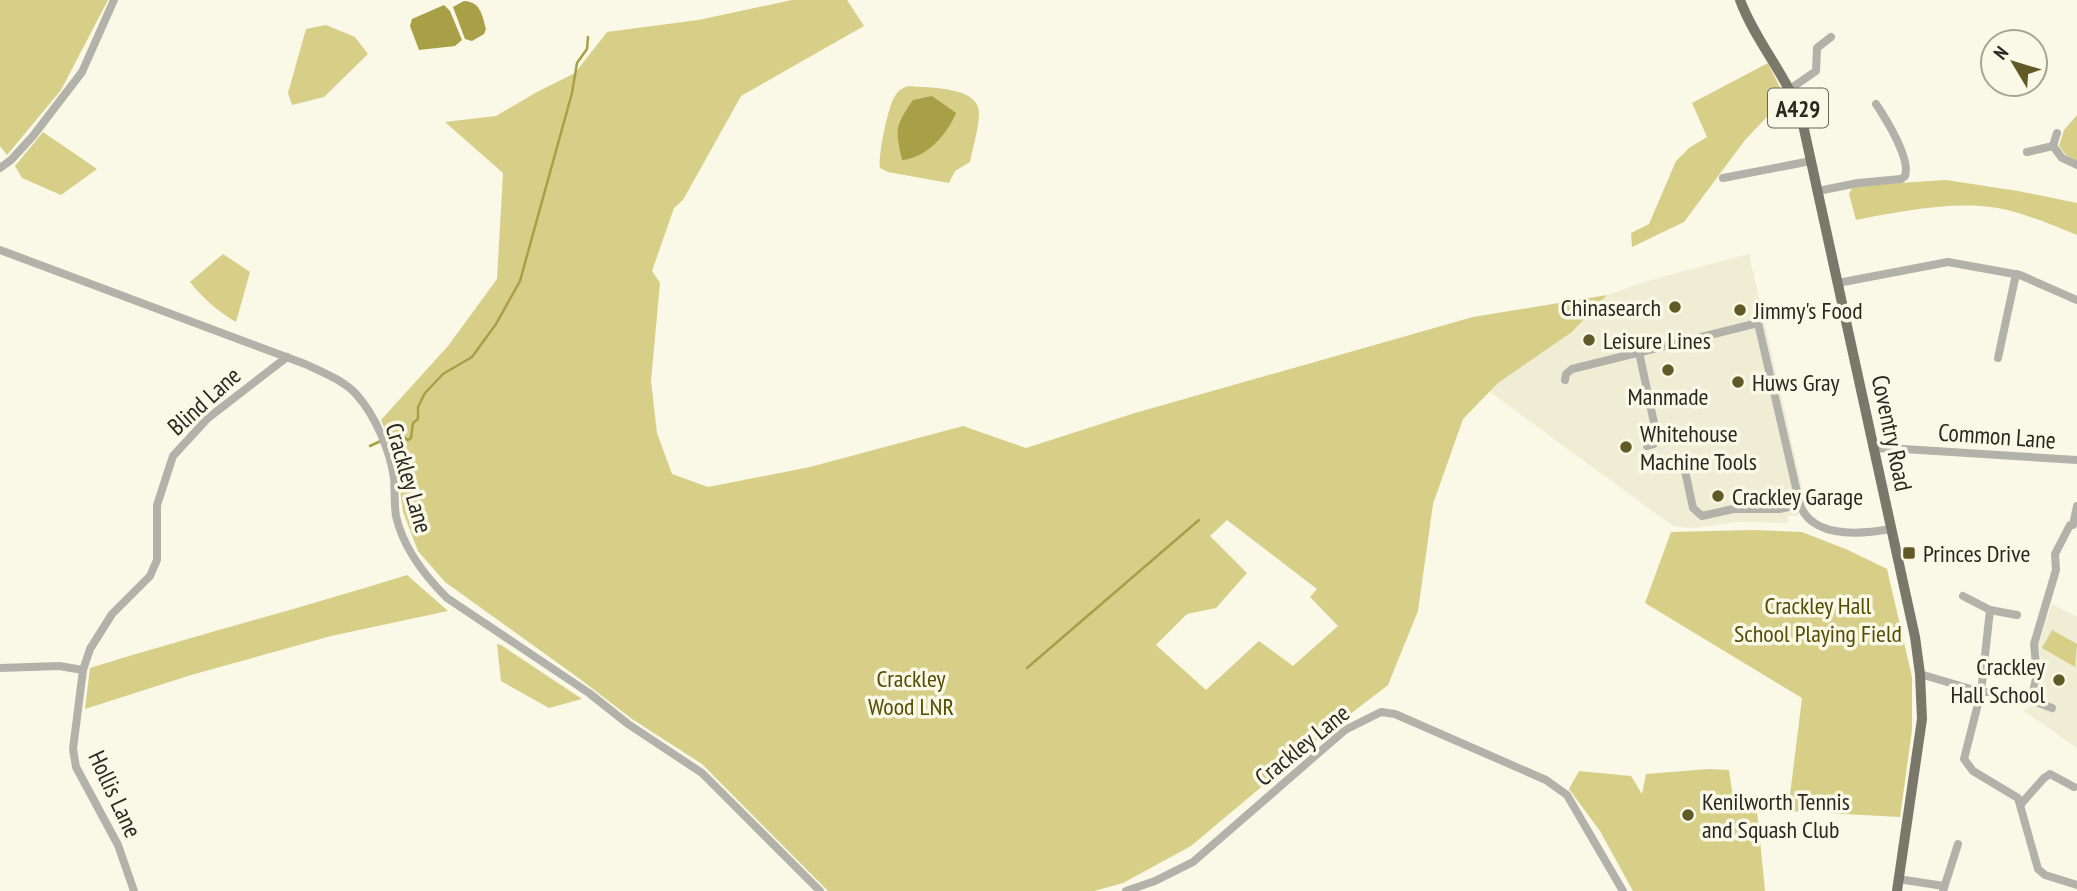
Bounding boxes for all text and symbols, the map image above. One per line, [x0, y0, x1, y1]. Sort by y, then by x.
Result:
north arrow [1979, 28, 2049, 98]
text: N [1988, 41, 2013, 64]
road number: A429 [1768, 88, 1828, 128]
place label: Chinasearch [1561, 292, 1661, 323]
place label: Jimmy's Food [1753, 295, 1863, 326]
marker: Chinasearch [1667, 299, 1683, 315]
marker: Jimmy's Food [1732, 302, 1748, 318]
place label: Leisure Lines [1603, 325, 1711, 356]
marker: Leisure Lines [1581, 332, 1597, 348]
street label: Blind Lane [161, 360, 247, 442]
marker: Manmade [1660, 362, 1676, 378]
place label: Huws Gray [1752, 367, 1840, 398]
street label: Coventry Road [1865, 372, 1919, 494]
marker: Huws Gray [1730, 374, 1746, 390]
place label: Manmade [1628, 381, 1708, 412]
street label: Common Lane [1937, 416, 2057, 456]
place label: Whitehouse Machine Tools [1640, 418, 1757, 477]
street label: Crackley Lane [379, 419, 439, 537]
marker: Whitehouse Machine Tools [1618, 439, 1634, 455]
place label: Crackley Garage [1732, 481, 1863, 512]
marker: Crackley Garage [1710, 488, 1726, 504]
place label: Princes Drive [1923, 538, 2030, 569]
marker: Princes Drive [1901, 545, 1917, 561]
park label: Crackley Hall School Playing Field [1734, 590, 1902, 649]
place label: Crackley Hall School [1951, 651, 2045, 710]
park label: Crackley Wood LNR [868, 663, 954, 722]
marker: Crackley Hall School [2051, 672, 2067, 688]
street label: Crackley Lane [1248, 697, 1356, 793]
street label: Hollis Lane [81, 746, 149, 842]
place label: Kenilworth Tennis and Squash Club [1702, 786, 1850, 845]
marker: Kenilworth Tennis and Squash Club [1680, 807, 1696, 823]

